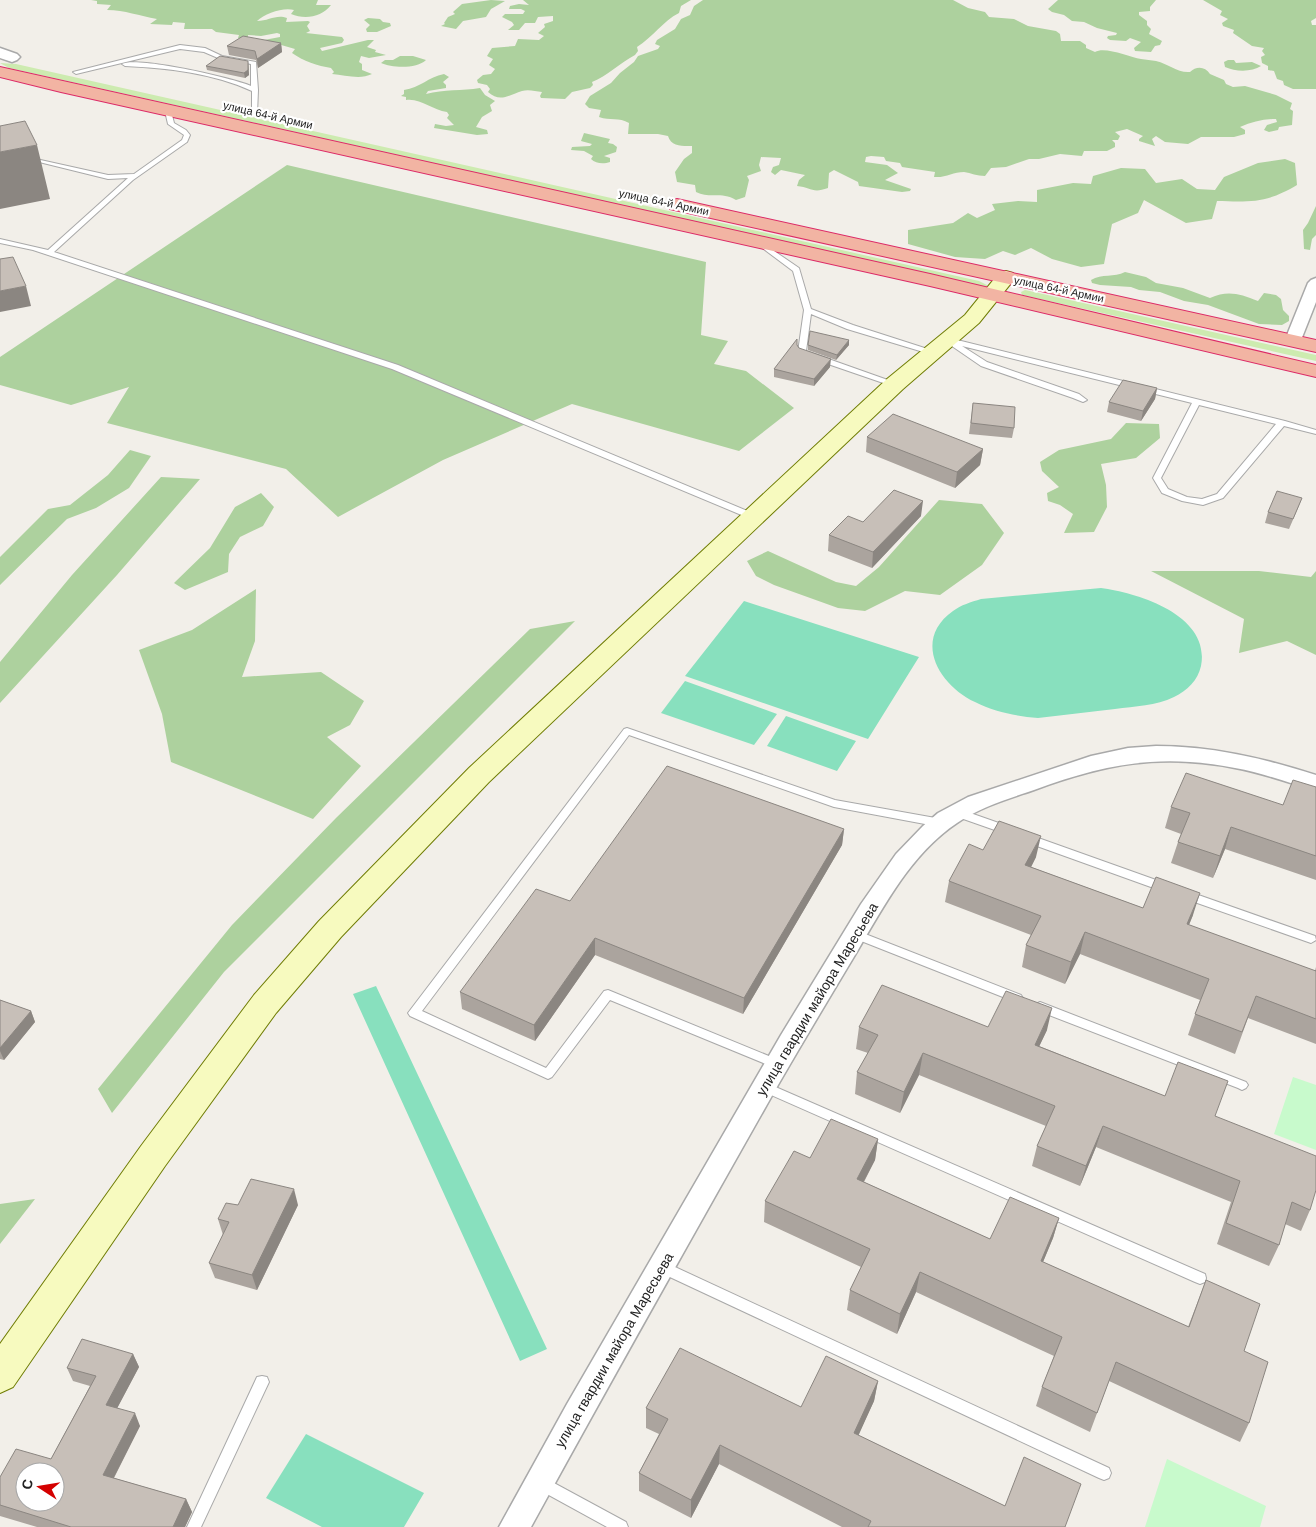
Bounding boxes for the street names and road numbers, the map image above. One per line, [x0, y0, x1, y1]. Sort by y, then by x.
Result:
street label: улица 64-й Армии [222, 99, 314, 131]
street label: улица 64-й Армии [618, 187, 710, 217]
street label: улица 64-й Армии [1013, 274, 1105, 304]
street label: улица гвардии майора Маресьева [753, 899, 881, 1098]
street label: улица гвардии майора Маресьева [551, 1249, 677, 1450]

